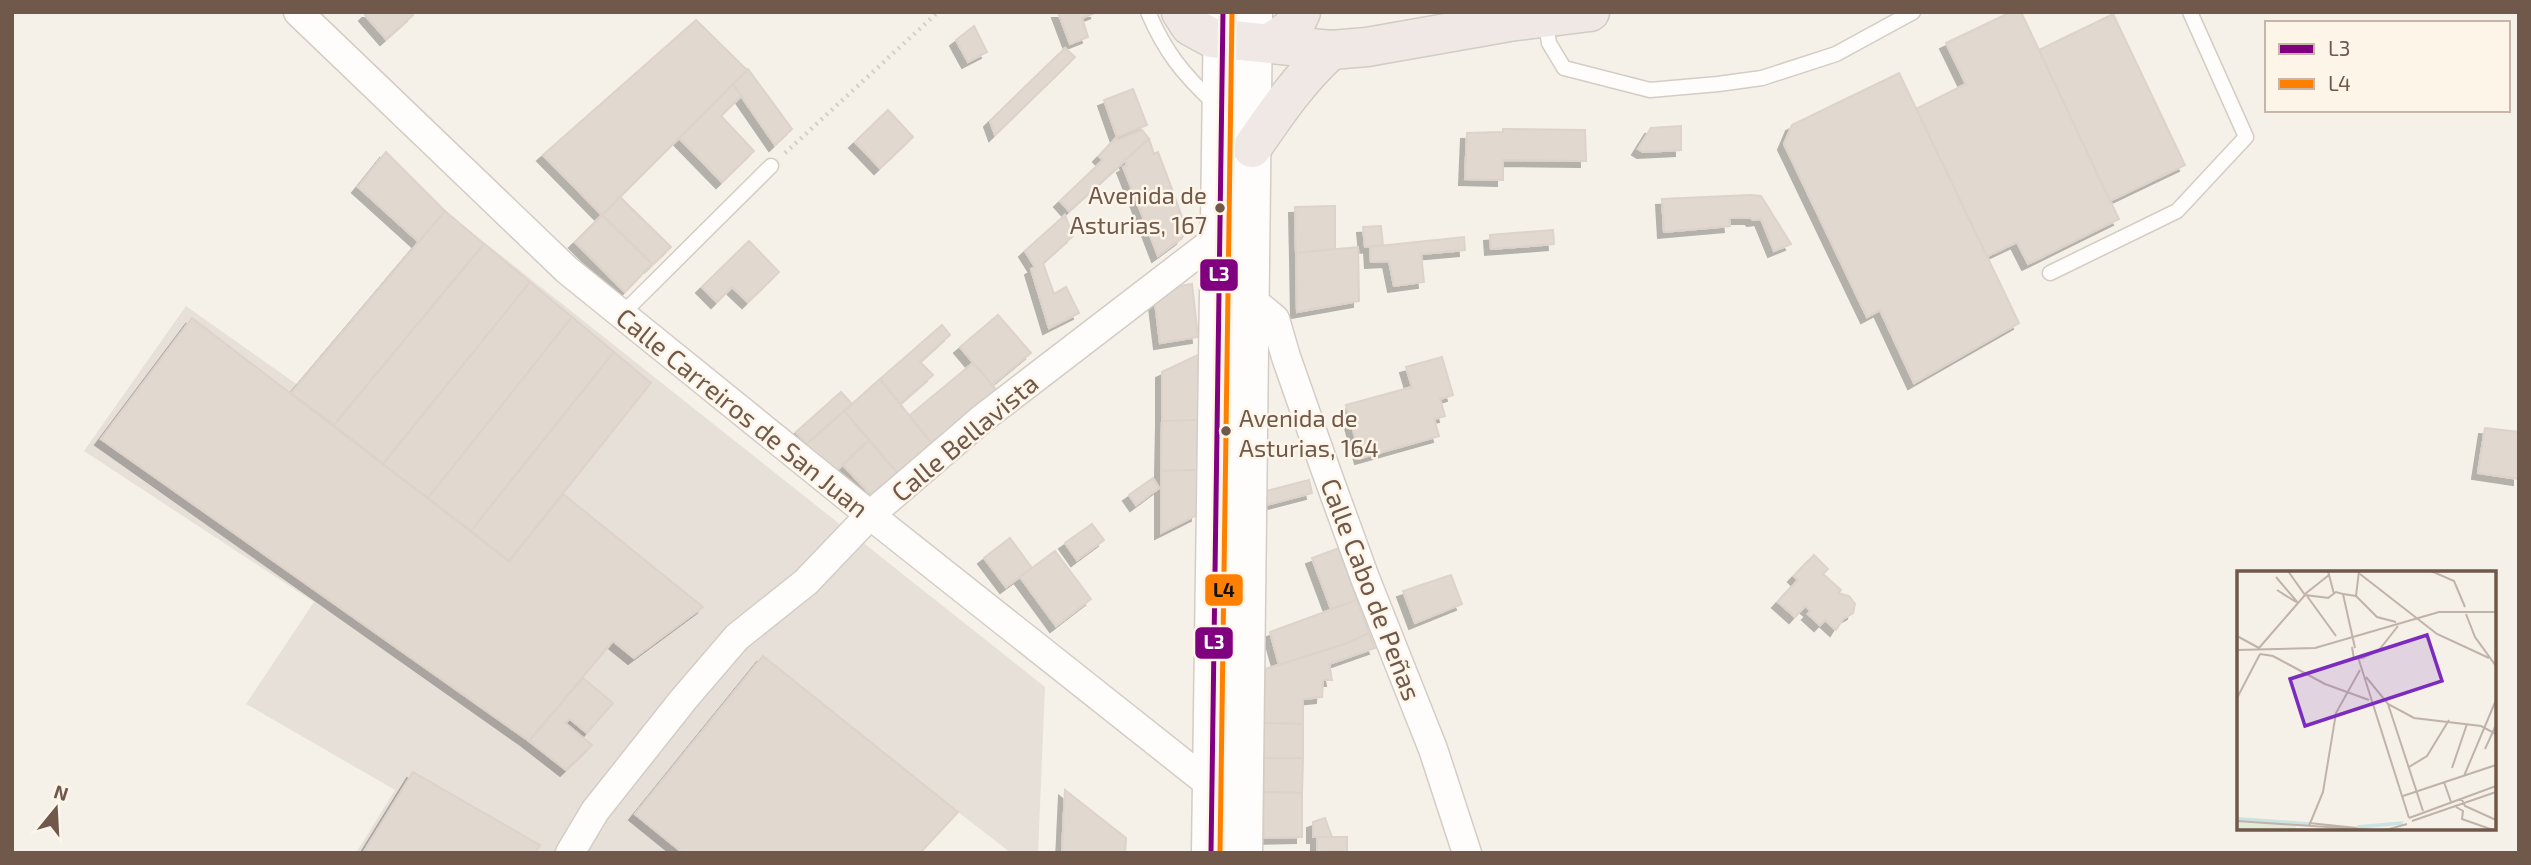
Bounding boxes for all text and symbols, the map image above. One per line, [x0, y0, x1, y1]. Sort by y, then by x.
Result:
legend [2265, 21, 2510, 112]
text: L3 [2328, 35, 2350, 60]
text: L4 [2328, 70, 2351, 95]
place label: Avenida de Asturias, 167 [1070, 180, 1207, 239]
marker: Avenida de Asturias, 167 [1213, 201, 1227, 215]
line badge: L3 [1199, 258, 1239, 292]
text: L3 [1209, 262, 1229, 285]
street label: Calle Carreiros de San Juan [611, 301, 875, 523]
street label: Calle Bellavista [884, 367, 1044, 507]
place label: Avenida de Asturias, 164 [1239, 403, 1379, 462]
marker: Avenida de Asturias, 164 [1219, 424, 1233, 438]
street label: Calle Cabo de Peñas [1315, 474, 1429, 704]
inset map [2237, 571, 2496, 830]
line badge: L4 [1204, 573, 1244, 607]
text: L4 [1213, 578, 1235, 601]
line badge: L3 [1194, 626, 1234, 660]
text: L3 [1204, 630, 1224, 653]
north arrow [21, 774, 91, 844]
text: N [51, 779, 71, 805]

